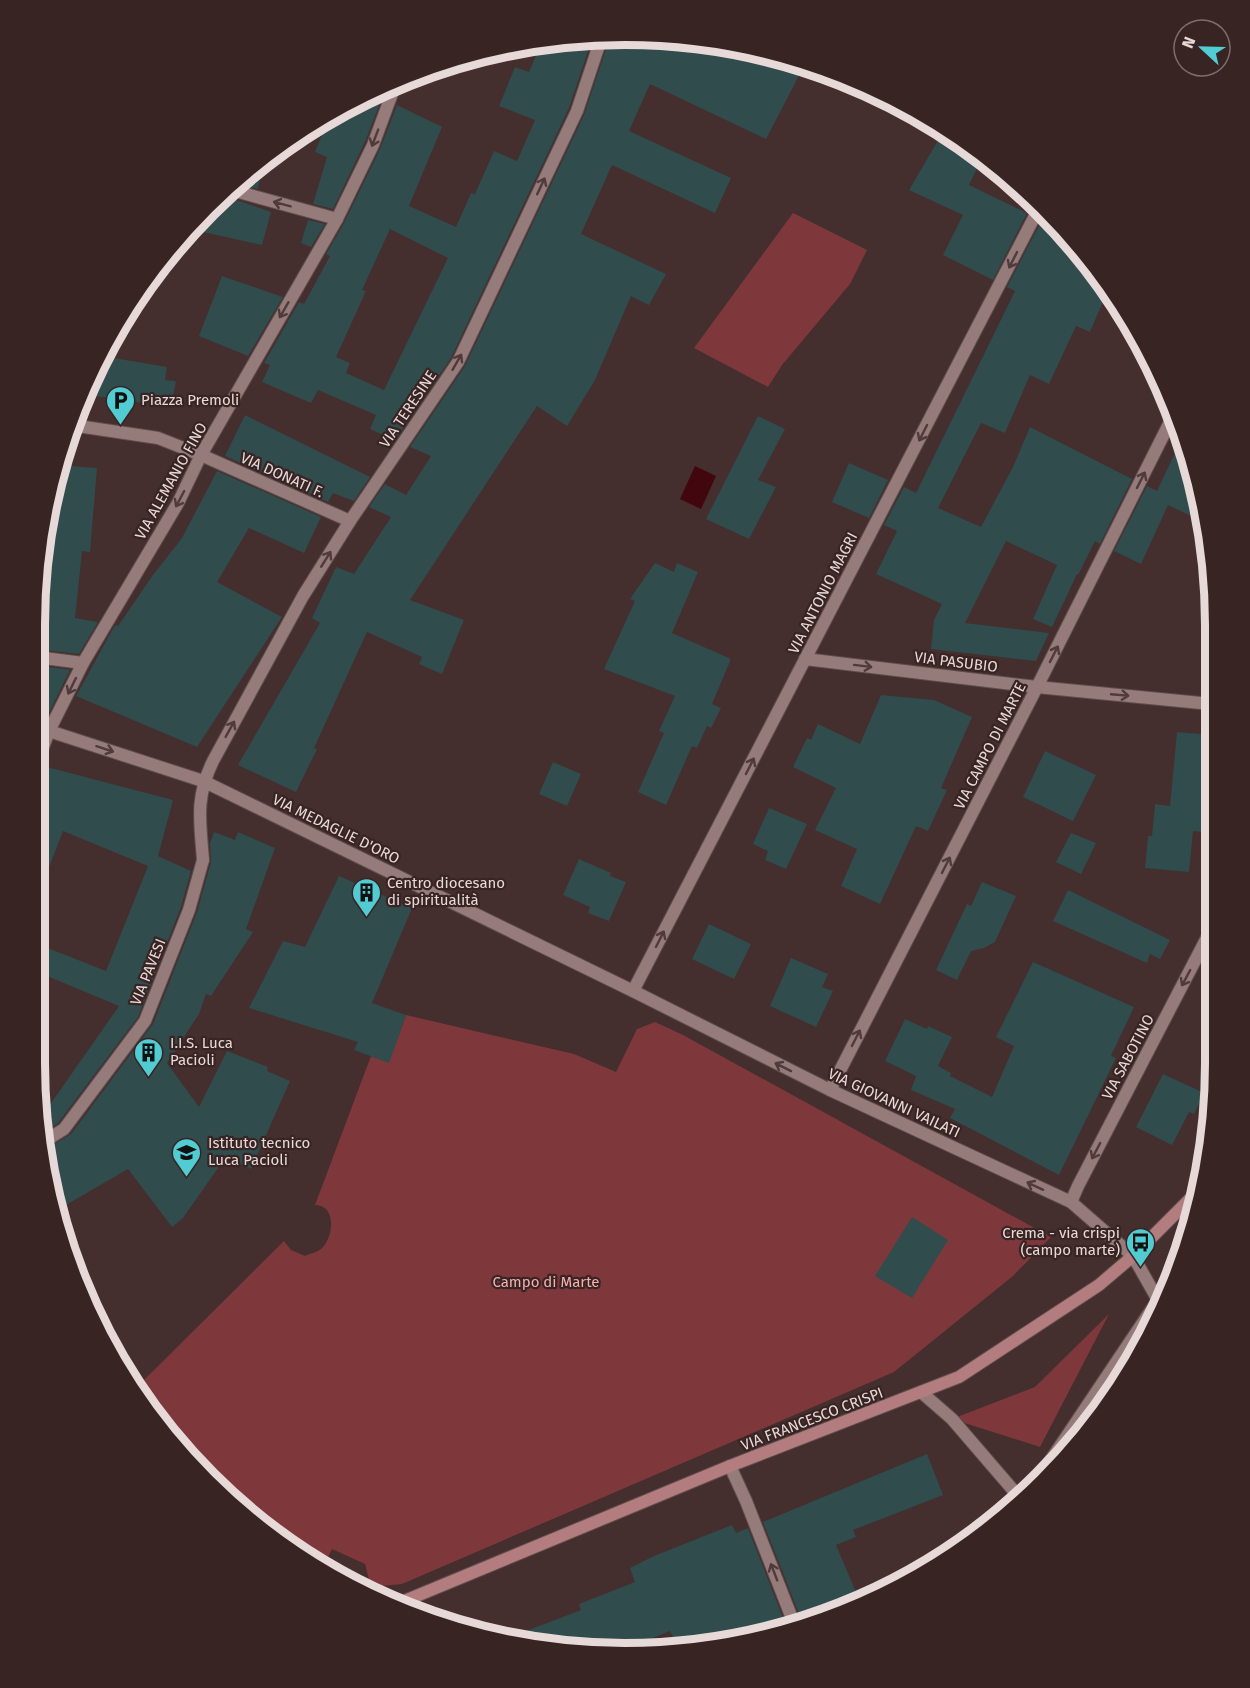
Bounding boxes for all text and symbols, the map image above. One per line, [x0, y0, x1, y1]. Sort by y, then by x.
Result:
north arrow [1172, 18, 1232, 78]
text: N [1178, 34, 1199, 51]
one-way arrow [369, 128, 380, 147]
one-way arrow [536, 178, 548, 196]
one-way arrow [273, 198, 292, 209]
one-way arrow [1006, 250, 1018, 268]
one-way arrow [278, 301, 290, 318]
one-way arrow [451, 354, 463, 371]
street label: VIA TERESINE [376, 367, 440, 451]
parking icon: Piazza Premoli [104, 384, 136, 426]
place label: Piazza Premoli [141, 391, 239, 409]
street label: VIA ALEMANIO FINO [131, 419, 211, 543]
one-way arrow [917, 424, 929, 441]
street label: VIA DONATI F. [238, 449, 326, 501]
one-way arrow [1136, 471, 1148, 489]
one-way arrow [173, 490, 185, 508]
street label: VIA ANTONIO MAGRI [785, 529, 861, 657]
one-way arrow [321, 551, 333, 568]
one-way arrow [1048, 645, 1060, 663]
street label: VIA PASUBIO [913, 648, 999, 676]
one-way arrow [853, 661, 873, 672]
one-way arrow [65, 677, 77, 695]
street label: VIA CAMPO DI MARTE [950, 680, 1030, 812]
one-way arrow [1109, 690, 1129, 701]
one-way arrow [224, 721, 236, 738]
one-way arrow [95, 745, 114, 756]
one-way arrow [744, 757, 756, 775]
street label: VIA MEDAGLIE D'ORO [270, 790, 402, 868]
one-way arrow [940, 856, 952, 874]
place label: Centro diocesano di spiritualità [387, 874, 505, 909]
building icon: Centro diocesano di spiritualità [350, 876, 382, 918]
one-way arrow [654, 931, 666, 948]
street label: VIA PAVESI [126, 936, 170, 1008]
one-way arrow [1180, 969, 1192, 986]
street label: VIA SABOTINO [1098, 1011, 1158, 1103]
one-way arrow [851, 1030, 863, 1048]
place label: I.I.S. Luca Pacioli [170, 1034, 233, 1069]
building icon: I.I.S. Luca Pacioli [133, 1036, 165, 1078]
one-way arrow [774, 1060, 792, 1072]
street label: VIA GIOVANNI VAILATI [825, 1064, 963, 1142]
place label: Istituto tecnico Luca Pacioli [208, 1134, 310, 1169]
school or university icon: Istituto tecnico Luca Pacioli [171, 1136, 203, 1178]
one-way arrow [1090, 1142, 1102, 1159]
one-way arrow [1027, 1179, 1045, 1191]
place label: Crema - via crispi (campo marte) [1002, 1224, 1120, 1259]
bus stop icon: Crema - via crispi (campo marte) [1125, 1226, 1157, 1268]
park label: Campo di Marte [492, 1273, 600, 1291]
street label: VIA FRANCESCO CRISPI [738, 1384, 886, 1454]
one-way arrow [768, 1563, 779, 1581]

